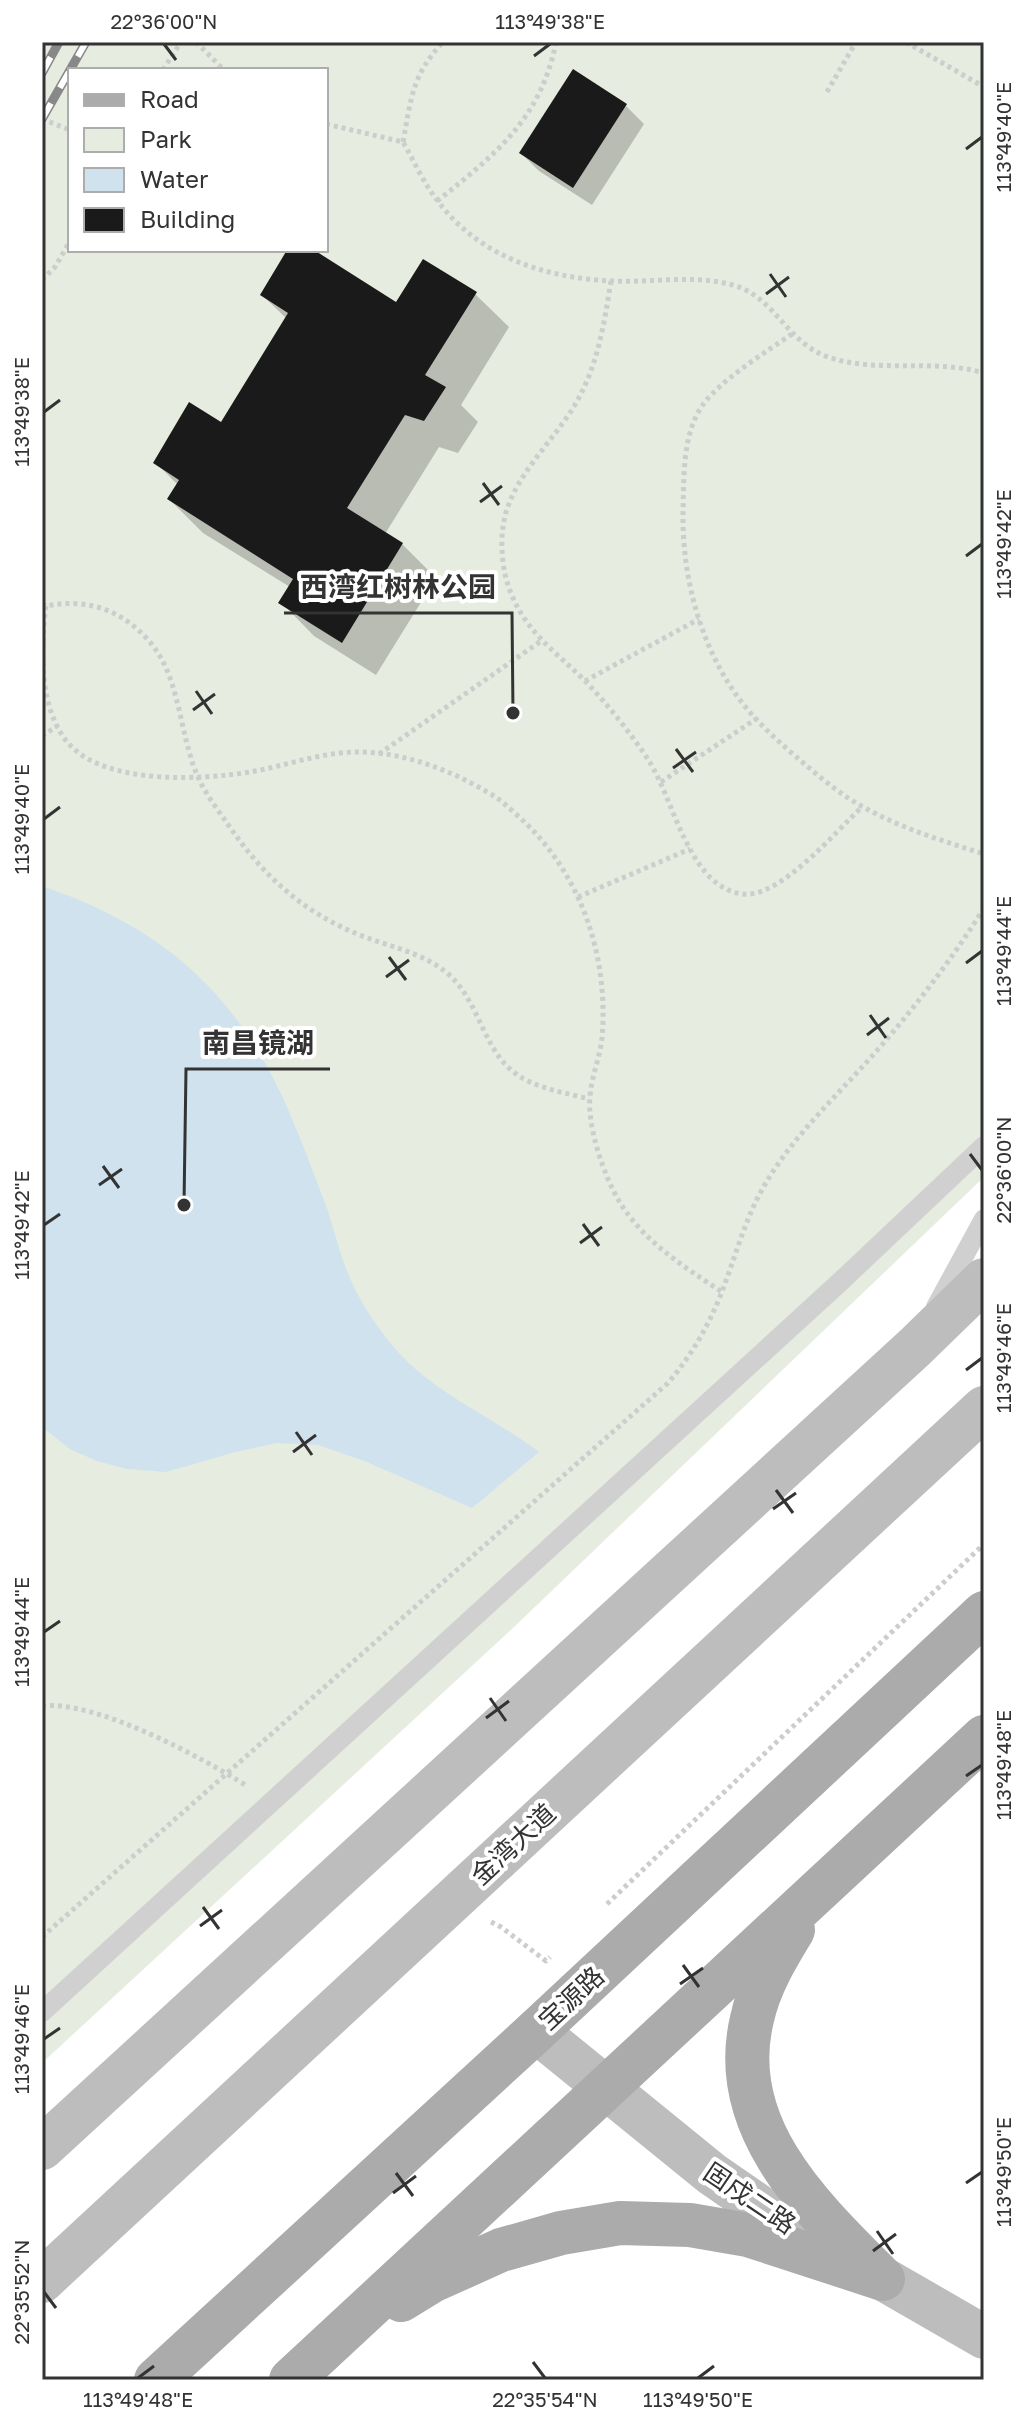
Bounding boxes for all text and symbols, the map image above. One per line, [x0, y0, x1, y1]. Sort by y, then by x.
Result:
text: 22°36'00"N [111, 9, 218, 33]
text: 113°49'38"E [495, 9, 605, 33]
legend [68, 68, 328, 252]
text: 113°49'40"E [991, 82, 1015, 192]
text: Road [140, 84, 199, 113]
text: Park [140, 124, 192, 153]
text: Water [140, 164, 208, 193]
text: Building [140, 204, 235, 233]
text: 113°49'38"E [9, 357, 33, 467]
text: 113°49'42"E [991, 489, 1015, 599]
callout: 西湾红树林公园 [284, 561, 512, 613]
text: 西湾红树林公园 [300, 570, 496, 603]
text: 113°49'40"E [9, 764, 33, 874]
text: 113°49'44"E [991, 896, 1015, 1006]
callout: 南昌镜湖 [186, 1017, 330, 1069]
text: 南昌镜湖 [202, 1026, 314, 1059]
text: 22°36'00"N [991, 1117, 1015, 1224]
text: 113°49'42"E [9, 1170, 33, 1280]
text: 113°49'46"E [991, 1303, 1015, 1413]
text: 113°49'44"E [9, 1577, 33, 1687]
text: 113°49'48"E [991, 1710, 1015, 1820]
street label: 金湾大道 [464, 1797, 562, 1891]
street label: 宝源路 [532, 1960, 610, 2036]
text: 113°49'46"E [9, 1984, 33, 2094]
text: 113°49'50"E [991, 2117, 1015, 2227]
street label: 固戍二路 [698, 2156, 802, 2240]
text: 22°35'52"N [9, 2240, 33, 2344]
text: 113°49'48"E [83, 2387, 193, 2411]
text: 22°35'54"N [492, 2387, 598, 2411]
text: 113°49'50"E [643, 2387, 753, 2411]

